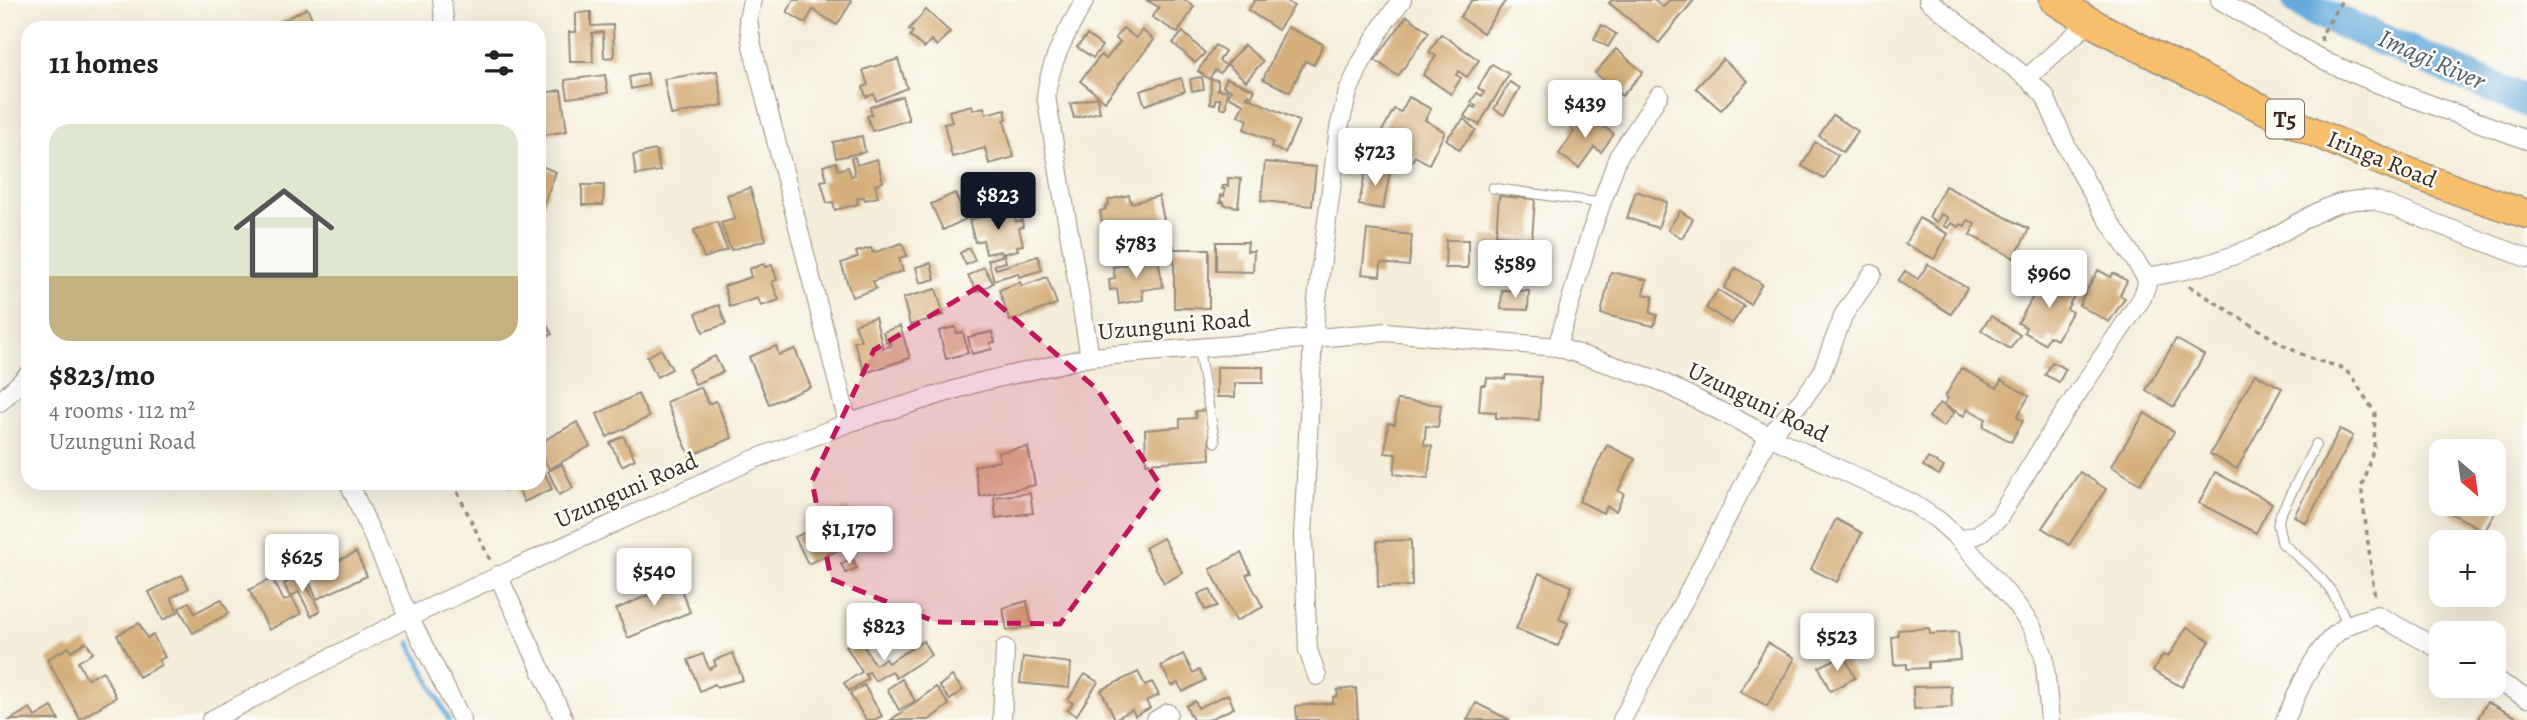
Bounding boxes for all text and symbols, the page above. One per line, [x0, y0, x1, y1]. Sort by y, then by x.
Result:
water label: Imagi River [2373, 20, 2492, 99]
text: 11 homes [49, 43, 159, 83]
icon: filters [480, 44, 518, 82]
pin: $439 [1544, 80, 1626, 140]
text: $439 [1564, 87, 1606, 118]
road number: T5 [2266, 100, 2304, 138]
street label: Iringa Road [2323, 123, 2441, 195]
pin: $723 [1334, 128, 1416, 188]
text: $723 [1354, 135, 1396, 166]
icon: home [221, 170, 347, 296]
pin: $823 [957, 173, 1039, 232]
text: $823 [977, 179, 1019, 210]
pin: $783 [1095, 220, 1177, 280]
text: $783 [1115, 227, 1157, 258]
pin: $589 [1474, 240, 1556, 300]
text: $589 [1494, 247, 1536, 278]
pin: $960 [2008, 250, 2090, 310]
text: $960 [2027, 257, 2071, 288]
street label: Uzunguni Road [1096, 302, 1252, 348]
street label: Uzunguni Road [1682, 354, 1834, 450]
text: $823/mo [49, 355, 155, 395]
text: 4 rooms · 112 m² [49, 395, 195, 426]
text: Uzunguni Road [49, 426, 196, 457]
north arrow [2429, 439, 2506, 516]
map controls [2429, 439, 2506, 698]
street label: Uzunguni Road [550, 444, 703, 536]
pin: $1,170 [792, 506, 906, 566]
text: $1,170 [822, 513, 876, 544]
button: + [2429, 530, 2506, 607]
pin: $625 [261, 534, 343, 594]
text: $625 [281, 541, 323, 572]
pin: $540 [613, 548, 695, 608]
text: $540 [633, 555, 675, 586]
pin: $823 [843, 604, 925, 663]
text: $823 [863, 610, 905, 641]
pin: $523 [1796, 614, 1878, 673]
text: $523 [1816, 620, 1858, 651]
button: − [2429, 621, 2506, 698]

